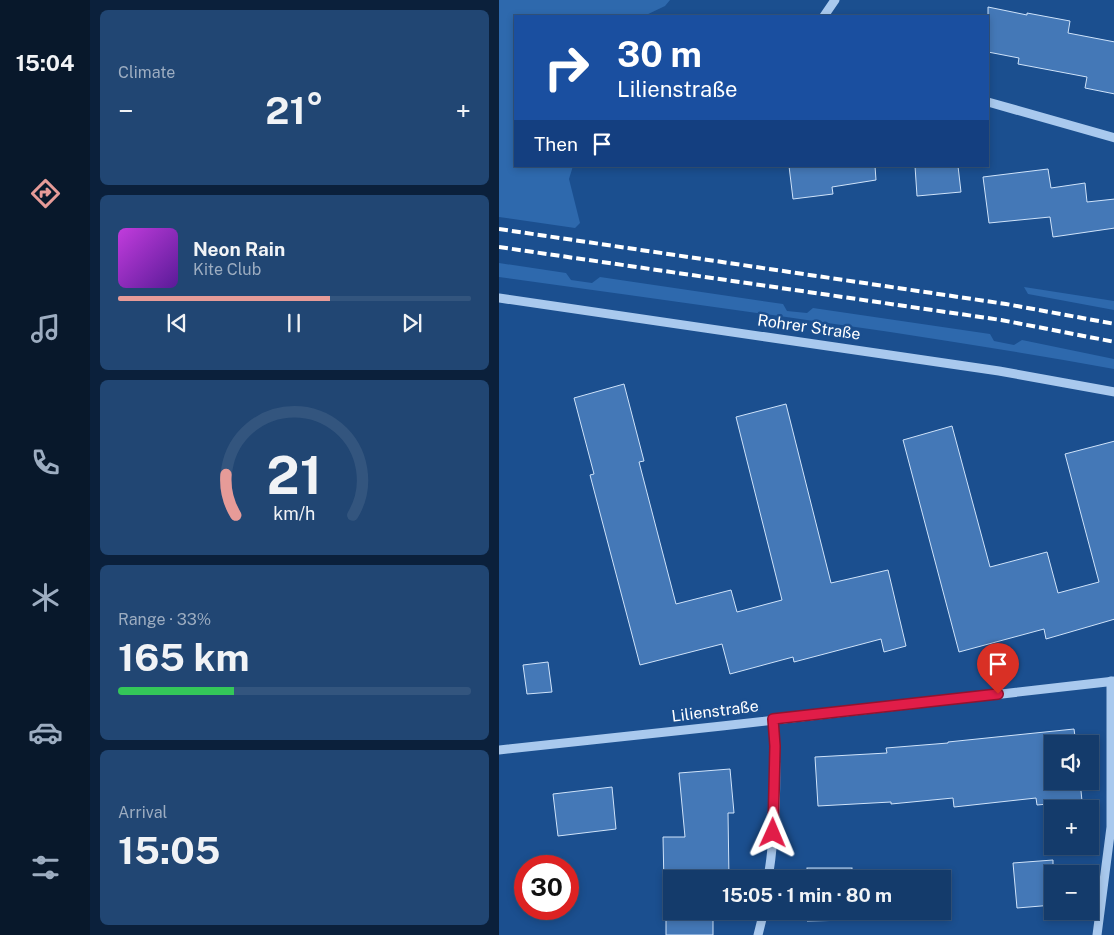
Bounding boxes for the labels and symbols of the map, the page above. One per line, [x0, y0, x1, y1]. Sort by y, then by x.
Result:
street label: Rohrer Straße [756, 310, 862, 344]
pin [977, 643, 1019, 694]
street label: Lilienstraße [670, 696, 760, 726]
position arrow [746, 806, 798, 858]
speed limit sign: 30 [514, 855, 579, 920]

